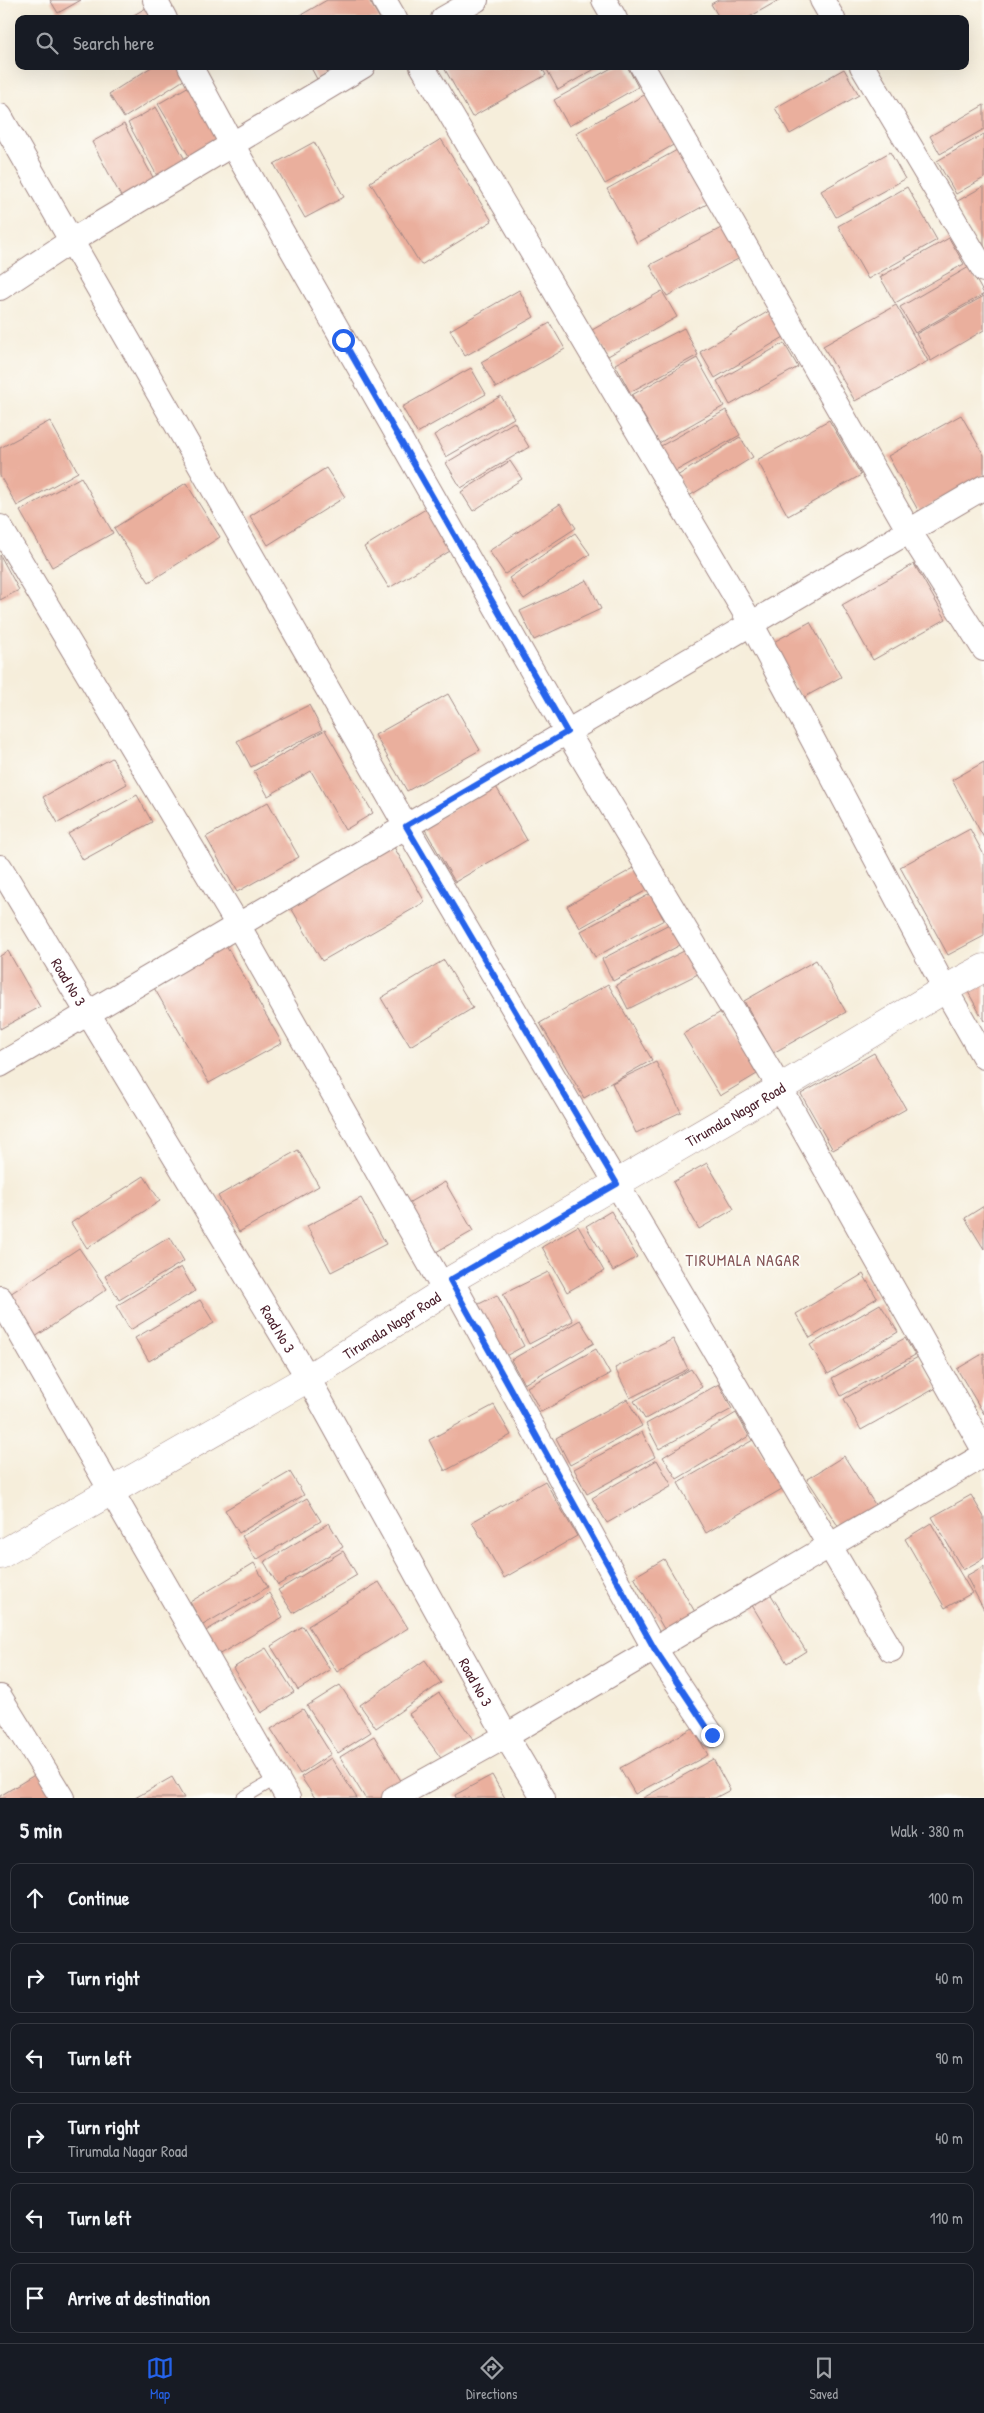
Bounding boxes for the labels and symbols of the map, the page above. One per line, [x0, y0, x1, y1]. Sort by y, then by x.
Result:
route start [332, 329, 355, 352]
street label: Road No 3 [47, 954, 92, 1010]
street label: Tirumala Nagar Road [681, 1077, 789, 1151]
district label: TIRUMALA NAGAR [685, 1249, 801, 1271]
street label: Tirumala Nagar Road [338, 1286, 444, 1364]
street label: Road No 3 [256, 1301, 301, 1357]
street label: Road No 3 [454, 1654, 498, 1710]
route end [701, 1724, 724, 1747]

